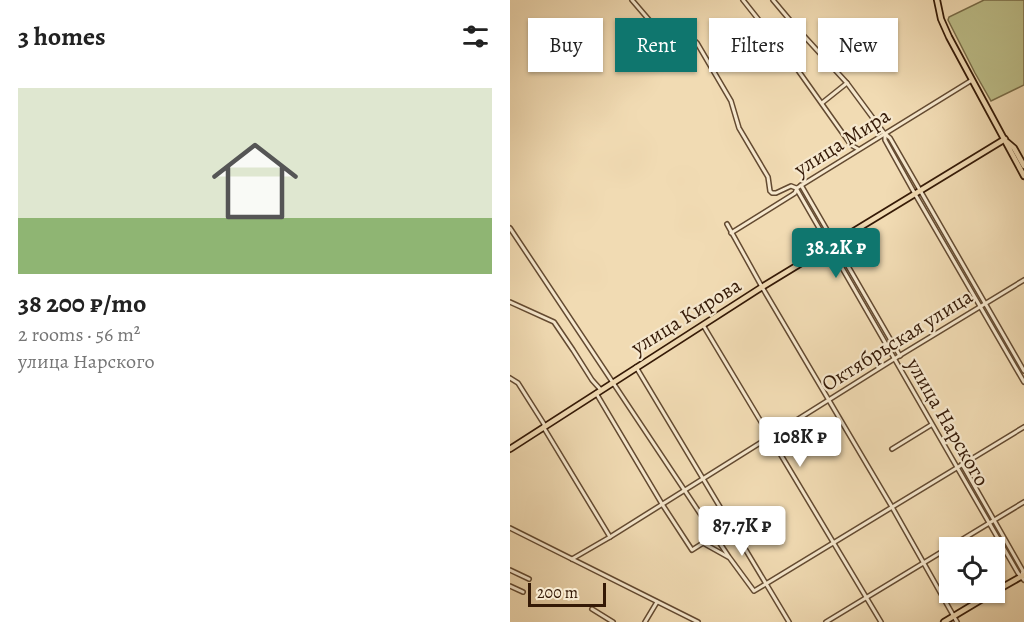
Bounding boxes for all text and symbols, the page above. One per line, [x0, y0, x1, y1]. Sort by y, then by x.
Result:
chip: Buy [528, 18, 603, 72]
chip: Rent [615, 18, 697, 72]
chip: Filters [709, 18, 806, 72]
chip: New [818, 18, 898, 72]
text: 3 homes [18, 19, 106, 54]
icon: filters [459, 20, 492, 53]
street label: улица Мира [788, 101, 896, 183]
icon: home [201, 127, 309, 235]
pin: 38.2K ₽ [781, 228, 891, 279]
text: 38.2K ₽ [806, 234, 866, 261]
street label: улица Кирова [625, 271, 747, 361]
street label: Октябрьская улица [816, 282, 978, 398]
text: 38 200 ₽/mo [18, 286, 146, 321]
text: 2 rooms · 56 m² [18, 321, 140, 348]
text: улица Нарского [18, 348, 155, 375]
street label: улица Нарского [900, 352, 996, 491]
pin: 108K ₽ [751, 417, 849, 468]
text: 108K ₽ [773, 423, 827, 450]
pin: 87.7K ₽ [687, 506, 797, 557]
text: 87.7K ₽ [713, 512, 771, 539]
map controls [939, 537, 1005, 603]
button: locate [939, 537, 1005, 603]
scale bar [528, 580, 606, 608]
text: 200 m [537, 582, 578, 604]

